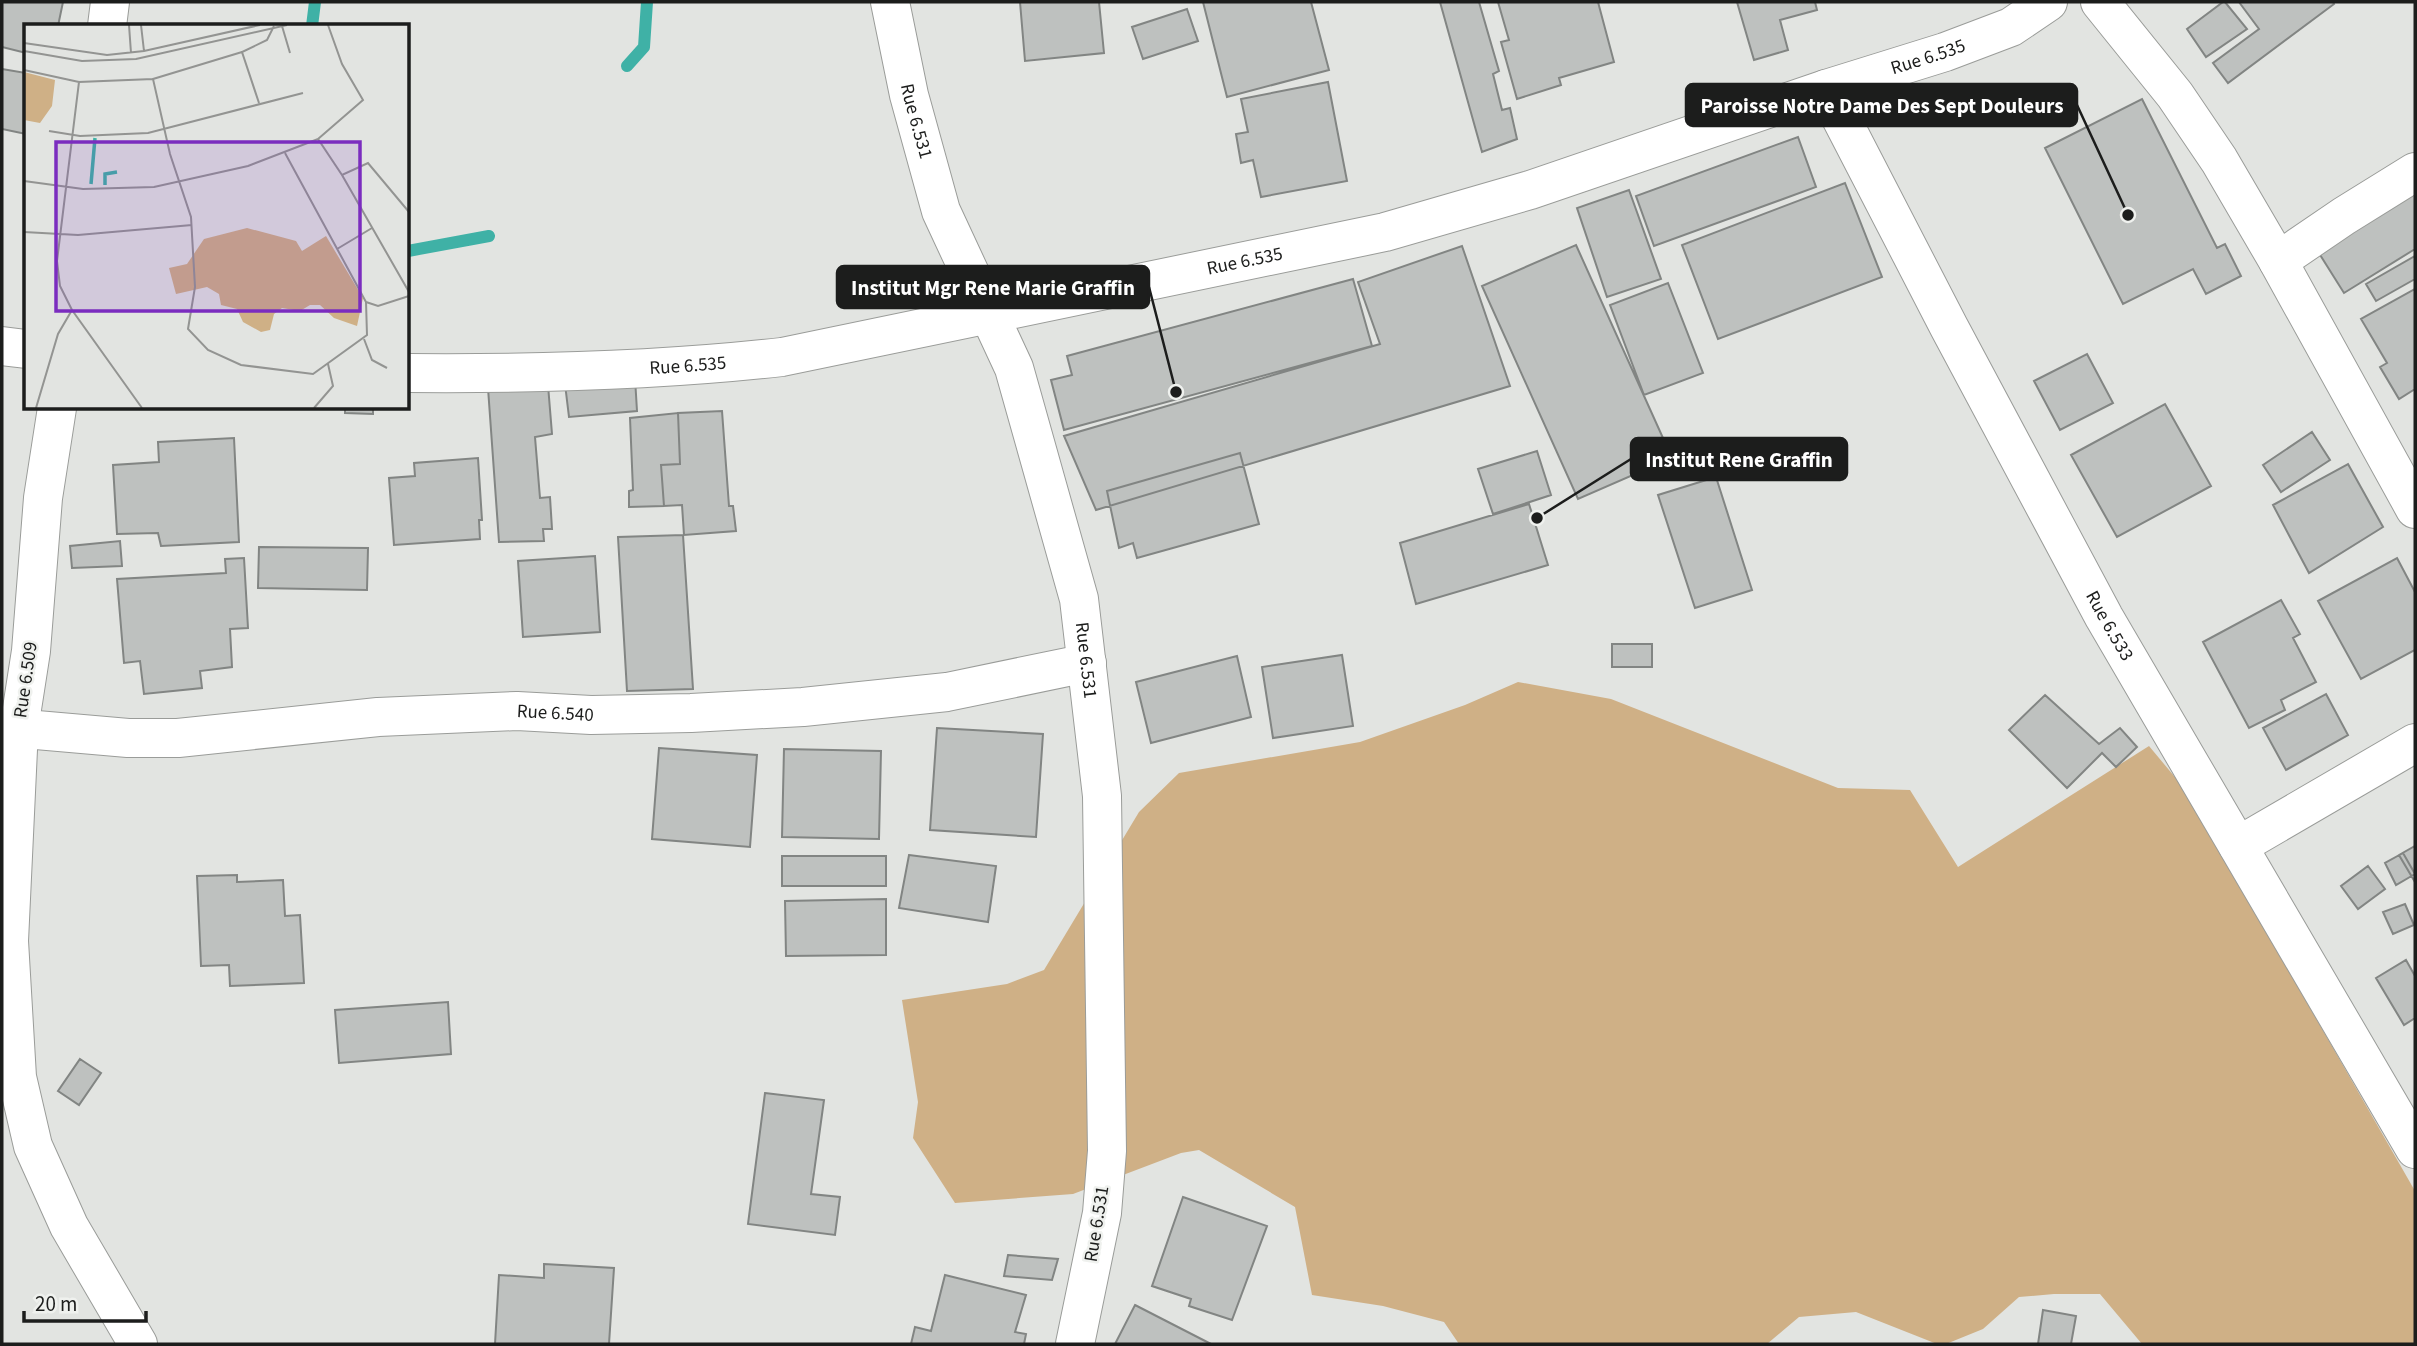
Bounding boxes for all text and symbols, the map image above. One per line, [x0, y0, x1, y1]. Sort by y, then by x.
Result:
inset map [24, 24, 410, 410]
street label: Rue 6.535 [1887, 32, 1969, 82]
street label: Rue 6.531 [893, 81, 939, 162]
callout: Paroisse Notre Dame Des Sept Douleurs [1686, 84, 2077, 126]
text: Paroisse Notre Dame Des Sept Douleurs [1700, 91, 2064, 121]
street label: Rue 6.535 [1204, 240, 1285, 282]
callout: Institut Mgr Rene Marie Graffin [837, 266, 1149, 308]
text: Institut Mgr Rene Marie Graffin [851, 273, 1135, 303]
street label: Rue 6.535 [649, 349, 727, 382]
callout: Institut Rene Graffin [1631, 438, 1847, 480]
text: Institut Rene Graffin [1645, 445, 1833, 475]
street label: Rue 6.533 [2079, 586, 2140, 666]
street label: Rue 6.531 [1068, 620, 1104, 700]
street label: Rue 6.509 [7, 640, 45, 720]
street label: Rue 6.540 [516, 698, 594, 729]
street label: Rue 6.531 [1078, 1184, 1116, 1264]
scale bar [24, 1280, 147, 1324]
text: 20 m [35, 1289, 77, 1319]

